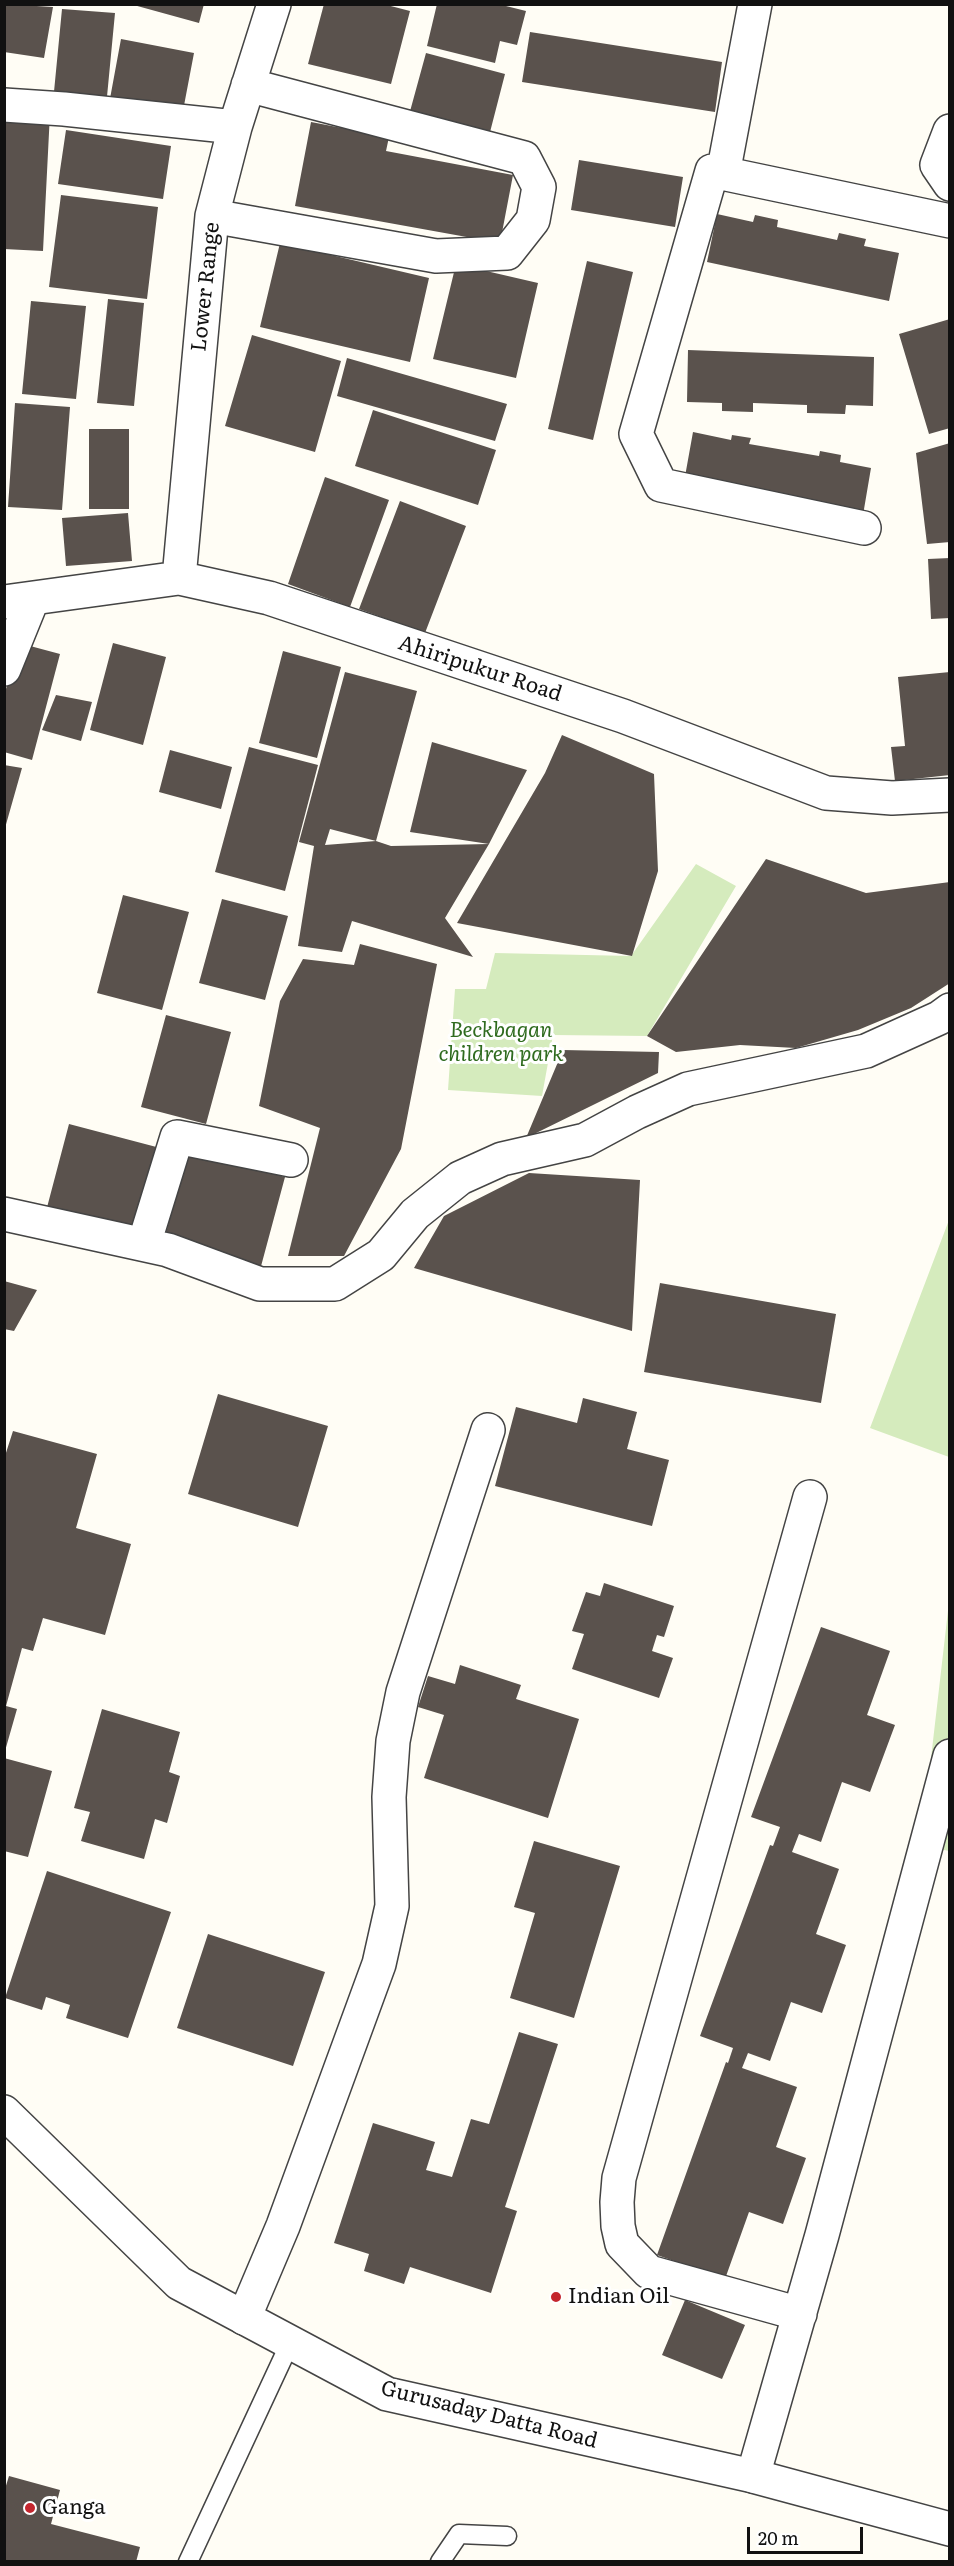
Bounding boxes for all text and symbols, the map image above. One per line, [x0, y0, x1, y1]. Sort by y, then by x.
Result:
street label: Lower Range [187, 221, 225, 353]
street label: Ahiripukur Road [395, 631, 565, 707]
park label: Beckbagan children park [438, 1018, 564, 1068]
place label: Indian Oil [568, 2284, 669, 2310]
marker: Indian Oil [549, 2290, 563, 2304]
street label: Gurusaday Datta Road [378, 2376, 600, 2454]
place label: Ganga [42, 2495, 106, 2521]
marker: Ganga [23, 2501, 37, 2515]
scale bar [750, 2515, 866, 2553]
text: 20 m [758, 2524, 799, 2551]

